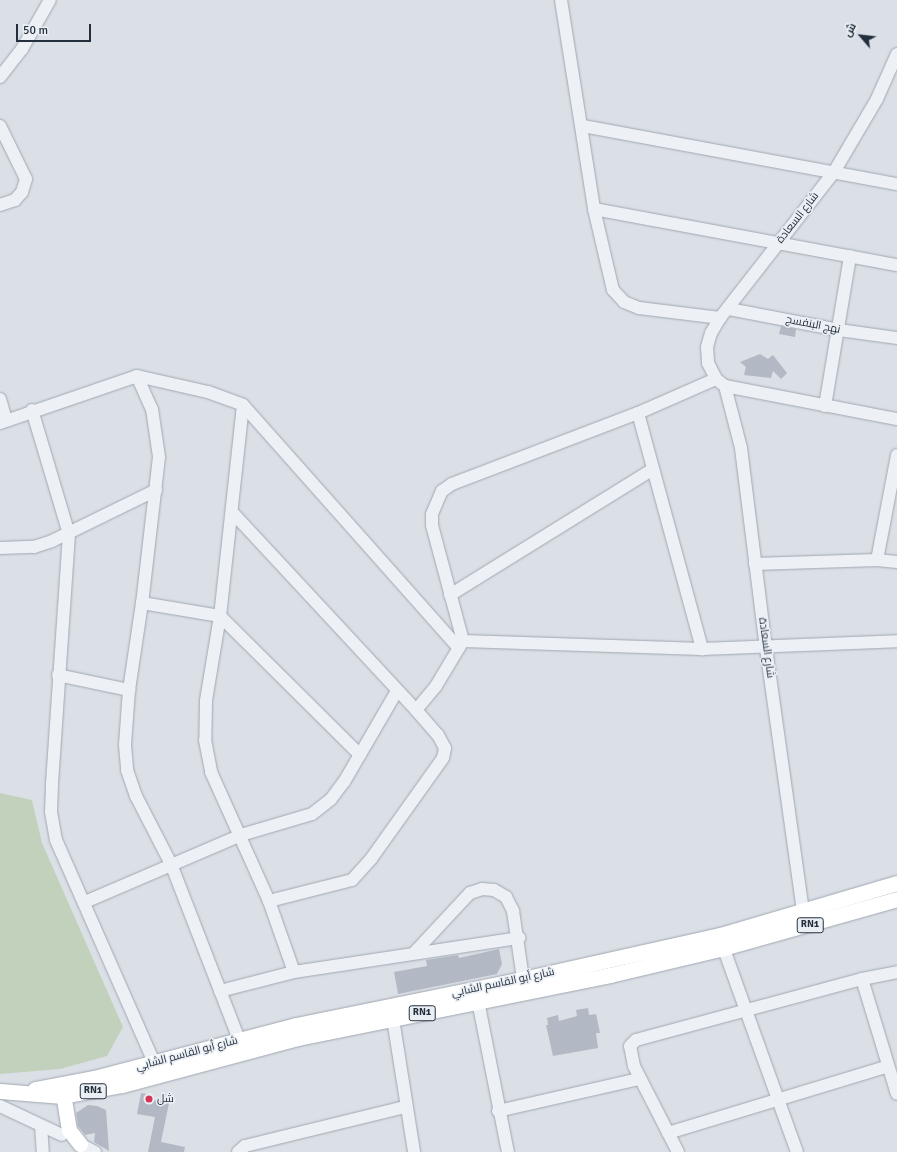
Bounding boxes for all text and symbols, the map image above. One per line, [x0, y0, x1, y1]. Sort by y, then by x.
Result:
scale bar [18, 16, 93, 42]
north arrow [841, 16, 881, 56]
text: ش [841, 21, 859, 39]
text: 50 m [23, 23, 48, 38]
street label: شارع السعادة [774, 190, 822, 246]
street label: نهج البنفسج [785, 313, 841, 337]
street label: شارع السعادة [755, 617, 777, 679]
road number: RN1 [796, 917, 824, 933]
street label: شارع أبو القاسم الشابي [450, 966, 556, 1000]
road number: RN1 [408, 1005, 436, 1021]
street label: شارع أبو القاسم الشابي [135, 1034, 239, 1074]
road number: RN1 [79, 1083, 107, 1099]
place label: شل [157, 1092, 174, 1106]
marker: شل [144, 1094, 154, 1104]

